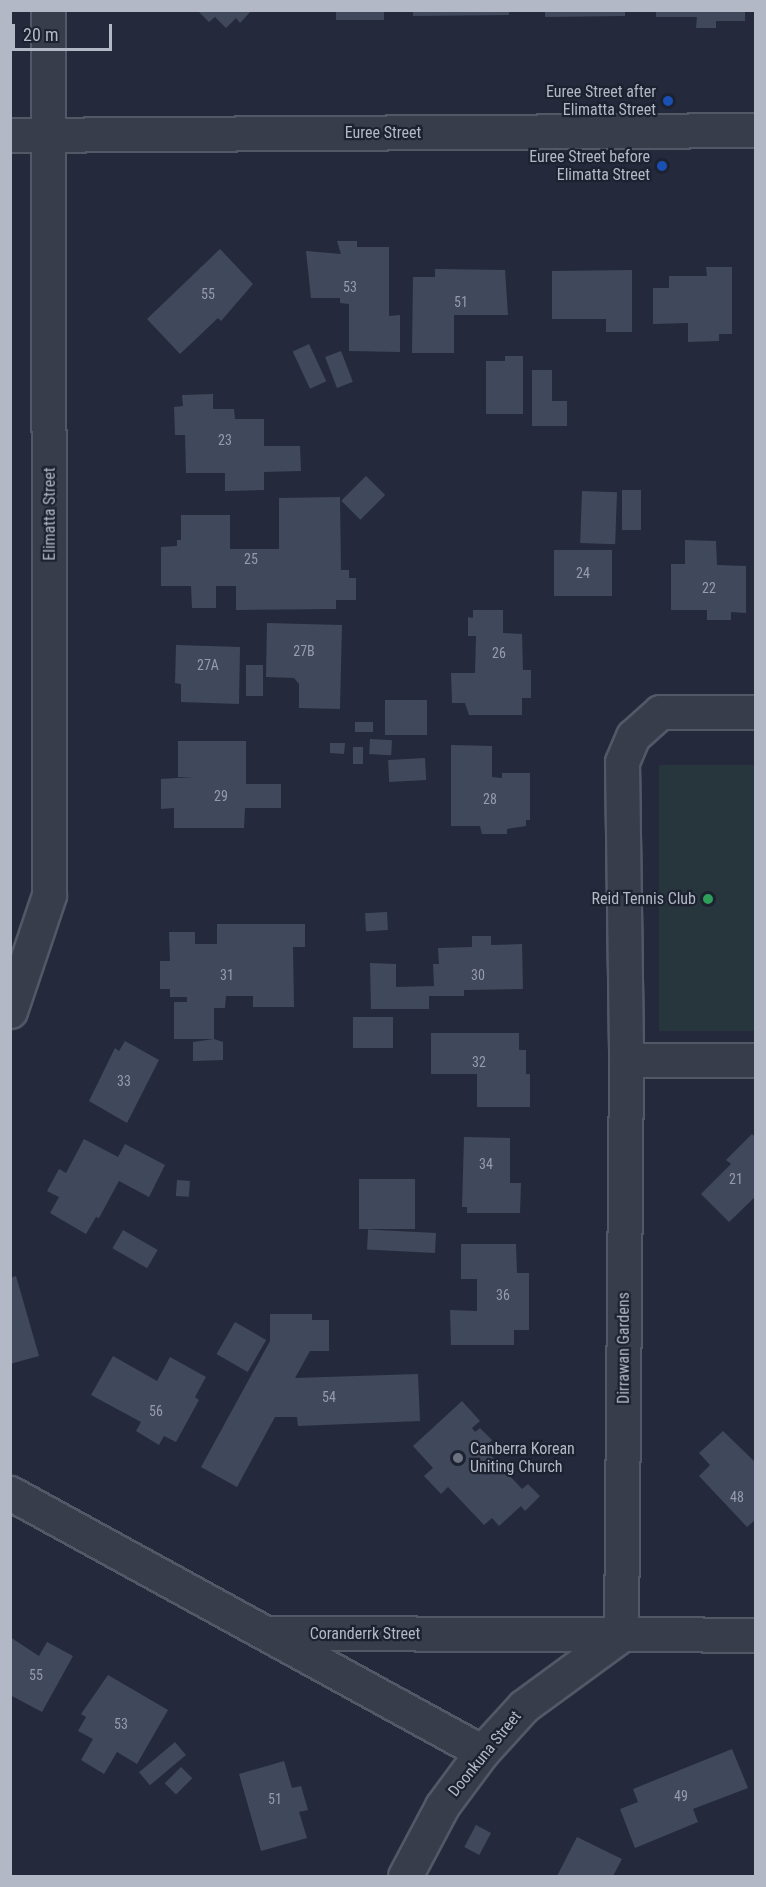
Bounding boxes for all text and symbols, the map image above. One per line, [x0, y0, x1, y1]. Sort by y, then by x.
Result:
scale bar [15, 12, 116, 50]
text: 20 m [23, 24, 58, 45]
place label: Euree Street after Elimatta Street [546, 82, 656, 120]
marker: Euree Street after Elimatta Street [661, 94, 675, 108]
street label: Euree Street [345, 123, 421, 143]
place label: Euree Street before Elimatta Street [529, 147, 650, 185]
marker: Euree Street before Elimatta Street [655, 159, 669, 173]
house number: 53 [343, 279, 357, 295]
house number: 55 [201, 286, 215, 302]
house number: 51 [454, 294, 468, 310]
house number: 23 [218, 432, 232, 448]
street label: Elimatta Street [40, 467, 60, 561]
house number: 25 [244, 551, 258, 567]
house number: 24 [576, 565, 590, 581]
house number: 22 [702, 580, 716, 596]
house number: 27B [293, 643, 315, 659]
house number: 26 [492, 645, 506, 661]
house number: 27A [197, 657, 219, 673]
house number: 29 [214, 788, 228, 804]
house number: 28 [483, 791, 497, 807]
place label: Reid Tennis Club [591, 889, 696, 909]
marker: Reid Tennis Club [701, 892, 715, 906]
house number: 31 [220, 967, 234, 983]
house number: 30 [471, 967, 485, 983]
house number: 32 [472, 1054, 486, 1070]
house number: 33 [117, 1073, 131, 1089]
house number: 34 [479, 1156, 493, 1172]
house number: 21 [729, 1171, 743, 1187]
house number: 36 [496, 1287, 510, 1303]
street label: Dirrawan Gardens [614, 1292, 634, 1404]
house number: 54 [322, 1389, 336, 1405]
house number: 56 [149, 1403, 163, 1419]
place label: Canberra Korean Uniting Church [470, 1439, 575, 1477]
marker: Canberra Korean Uniting Church [451, 1451, 465, 1465]
house number: 48 [730, 1489, 744, 1505]
street label: Coranderrk Street [310, 1624, 420, 1644]
house number: 55 [29, 1667, 43, 1683]
street label: Doonkuna Street [445, 1707, 525, 1801]
house number: 53 [114, 1716, 128, 1732]
house number: 49 [674, 1788, 688, 1804]
house number: 51 [268, 1791, 282, 1807]

